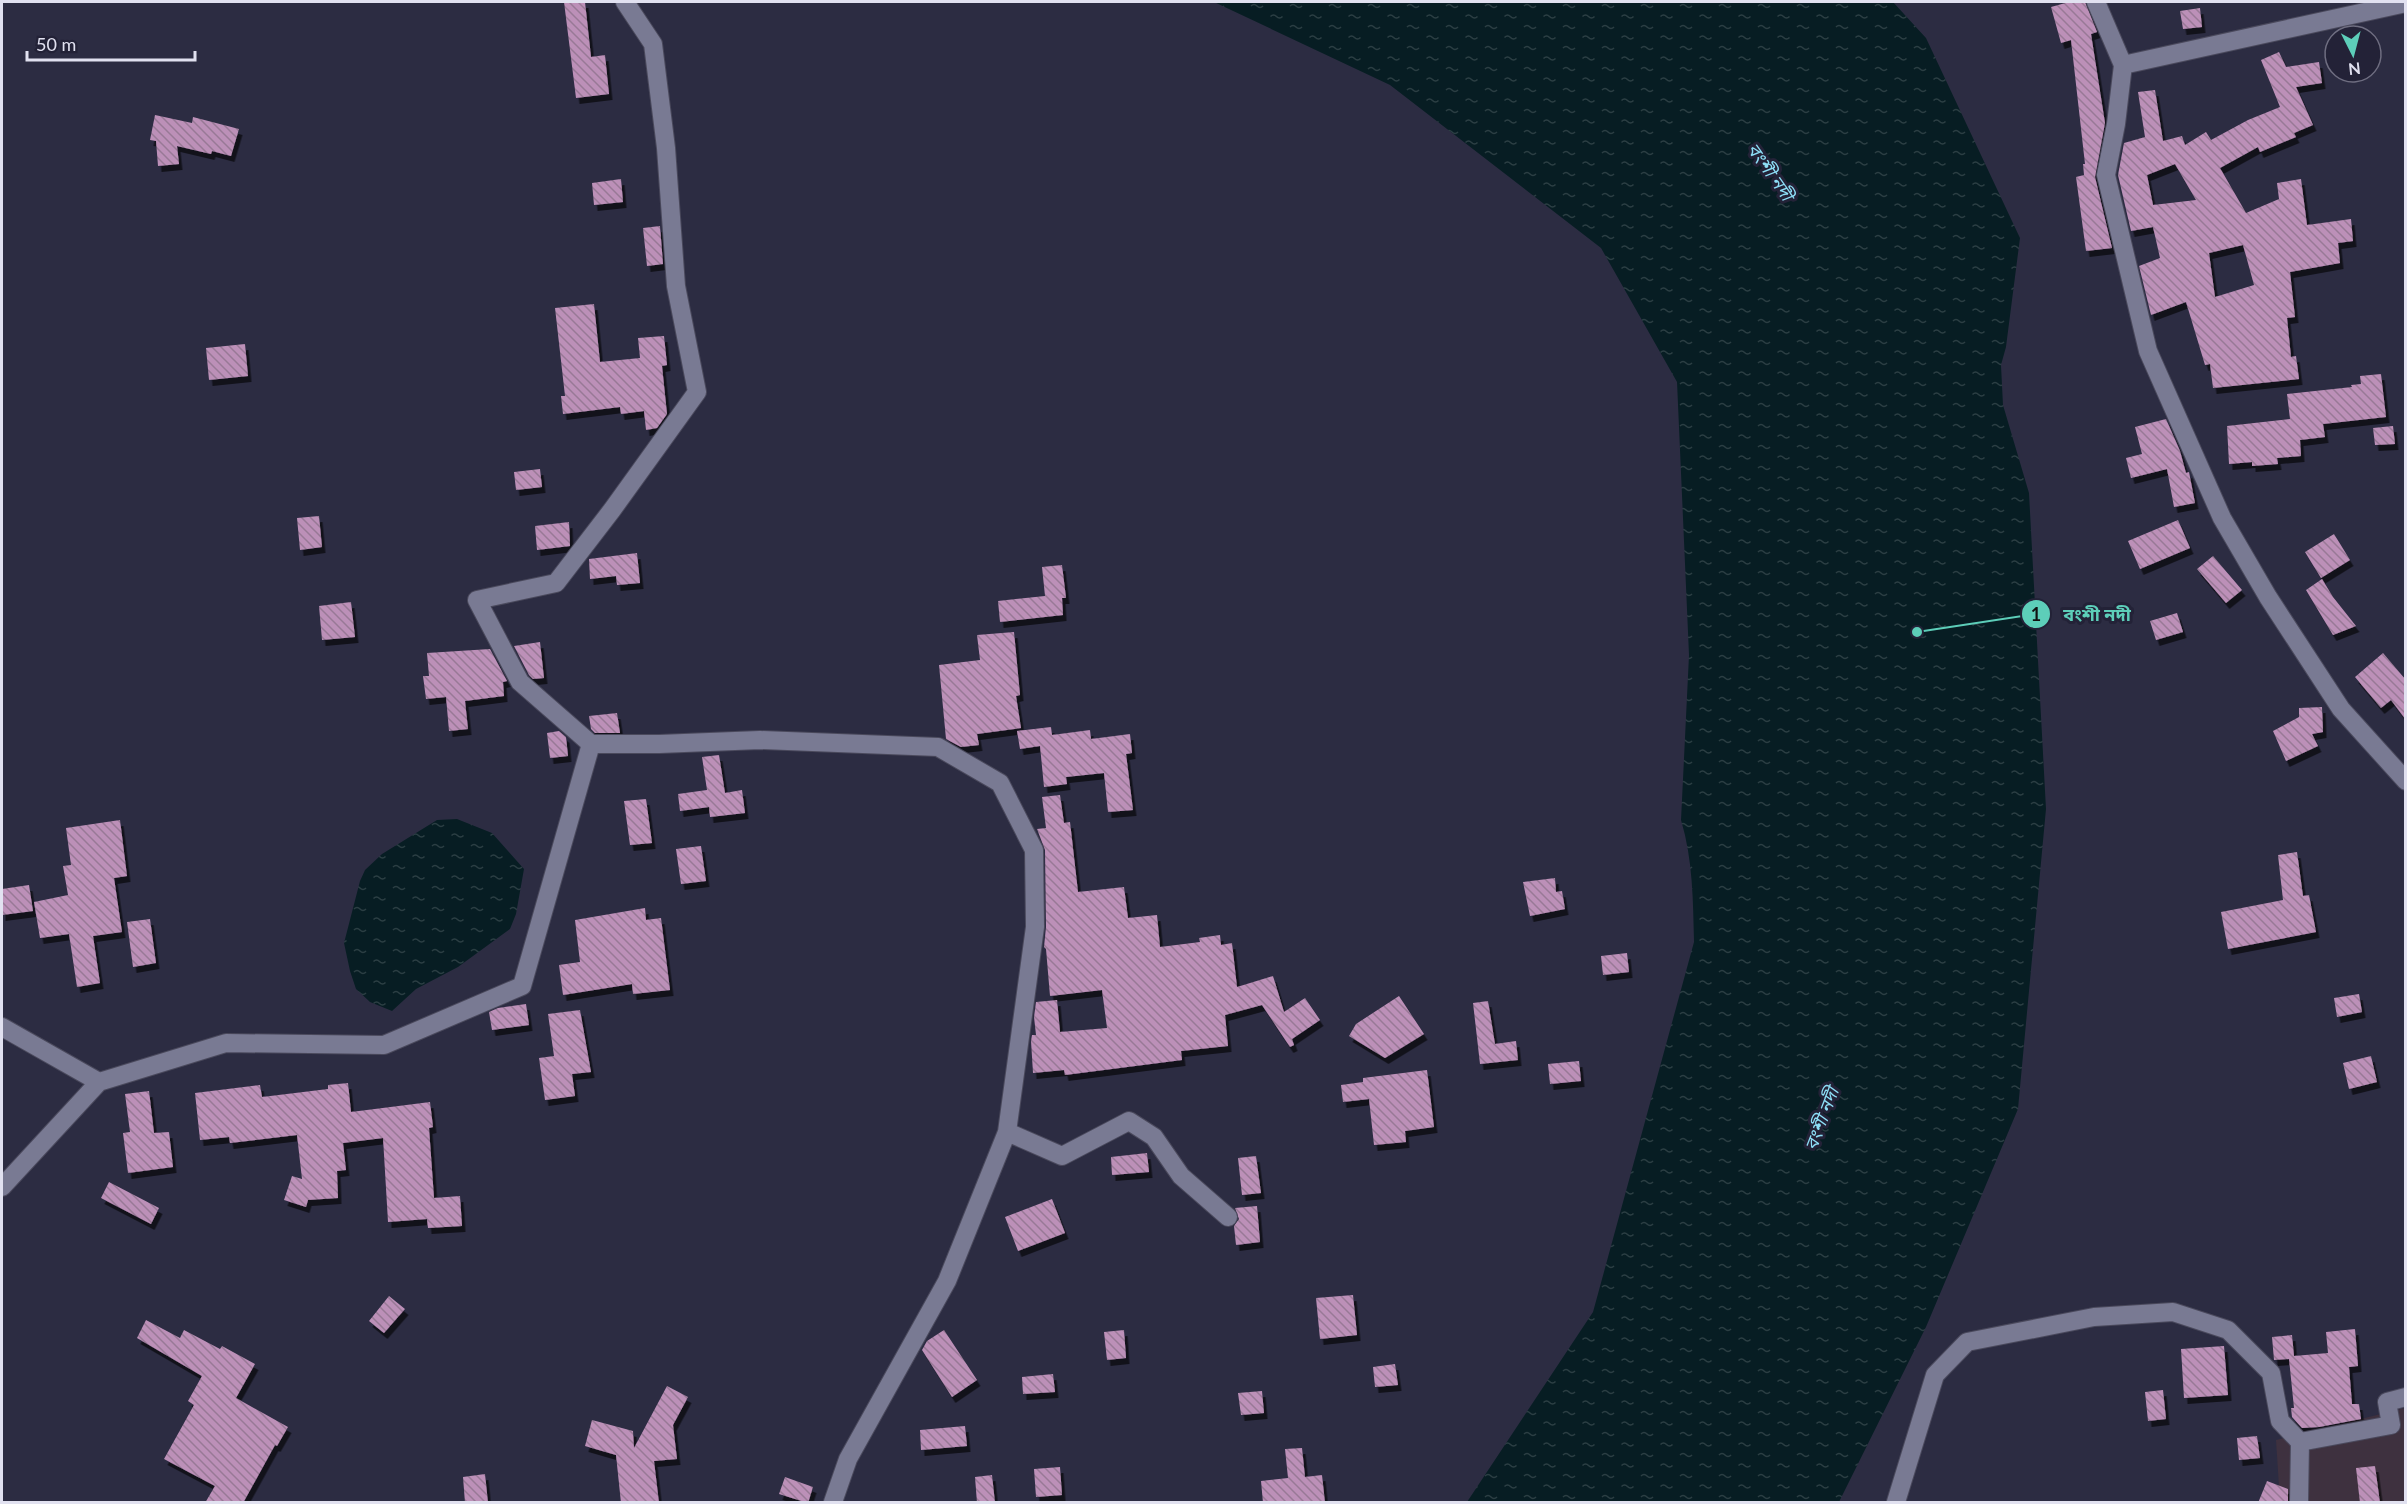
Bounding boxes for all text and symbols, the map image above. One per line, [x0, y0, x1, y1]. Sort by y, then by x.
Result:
scale bar [27, 24, 195, 62]
north arrow [2323, 24, 2383, 84]
text: 50 m [36, 33, 76, 55]
text: N [2347, 59, 2362, 80]
water label: বংশী নদী [1743, 138, 1800, 207]
callout: বংশী নদী [2021, 596, 2143, 632]
text: 1 [2031, 603, 2041, 625]
text: বংশী নদী [2062, 603, 2132, 625]
water label: বংশী নদী [1799, 1081, 1844, 1153]

